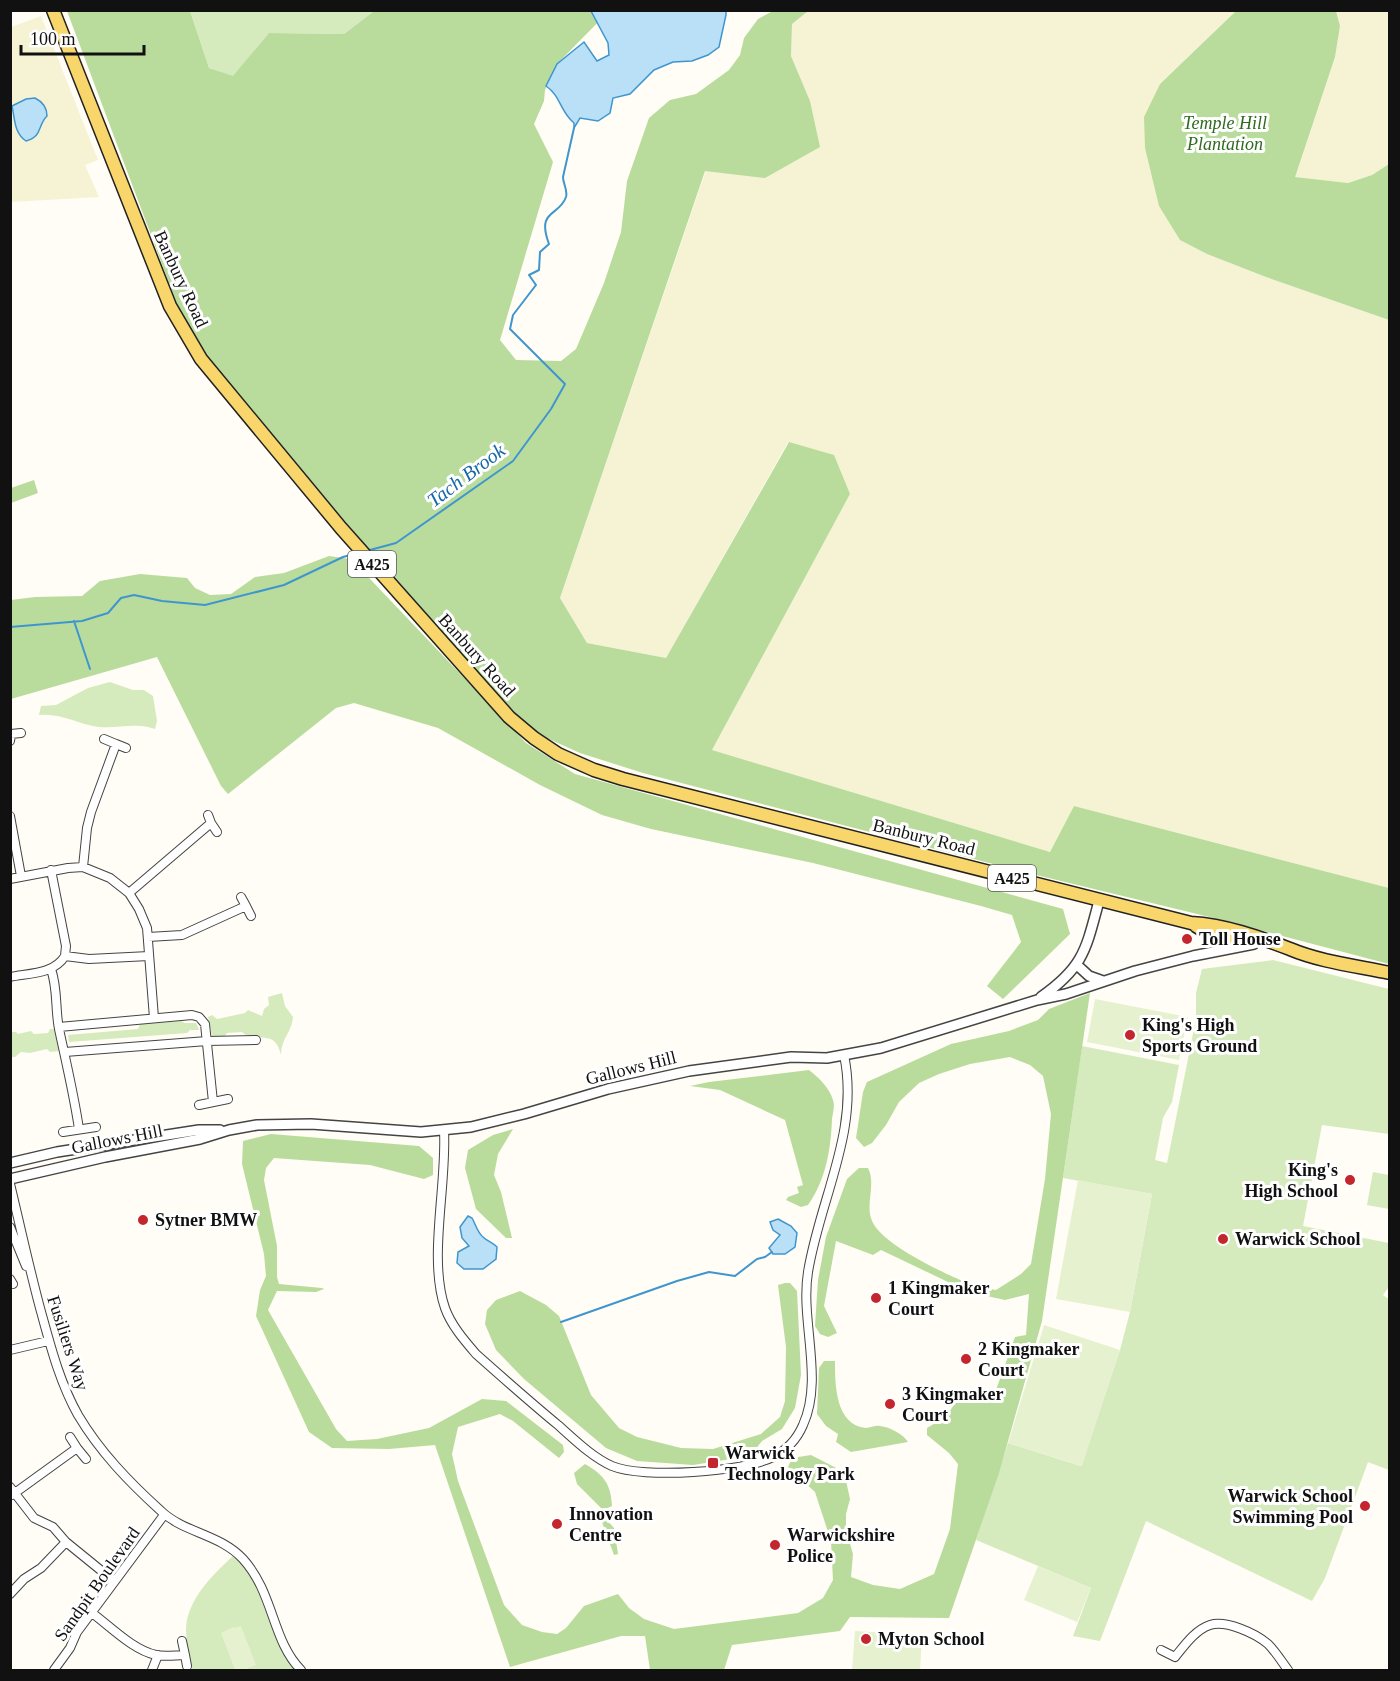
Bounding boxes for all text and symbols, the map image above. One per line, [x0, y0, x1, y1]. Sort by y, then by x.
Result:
scale bar [21, 18, 144, 56]
text: 100 m [30, 29, 76, 49]
park label: Temple Hill Plantation [1183, 113, 1267, 154]
street label: Banbury Road [150, 227, 212, 331]
water label: Tach Brook [423, 438, 510, 511]
road number: A425 [348, 551, 396, 577]
street label: Banbury Road [435, 609, 519, 701]
street label: Banbury Road [871, 815, 977, 859]
road number: A425 [988, 865, 1036, 891]
place label: Toll House [1199, 929, 1281, 949]
marker: Toll House [1180, 932, 1194, 946]
place label: King's High Sports Ground [1142, 1015, 1257, 1056]
marker: King's High Sports Ground [1123, 1028, 1137, 1042]
street label: Gallows Hill [584, 1047, 678, 1089]
street label: Gallows Hill [70, 1120, 164, 1158]
place label: King's High School [1244, 1160, 1338, 1201]
marker: King's High School [1343, 1173, 1357, 1187]
place label: Sytner BMW [155, 1210, 257, 1230]
marker: Sytner BMW [136, 1213, 150, 1227]
place label: Warwick School [1235, 1229, 1361, 1249]
marker: Warwick School [1216, 1232, 1230, 1246]
place label: 1 Kingmaker Court [888, 1278, 990, 1319]
marker: 1 Kingmaker Court [869, 1291, 883, 1305]
street label: Fusiliers Way [43, 1293, 93, 1393]
place label: 2 Kingmaker Court [978, 1339, 1080, 1380]
marker: 2 Kingmaker Court [959, 1352, 973, 1366]
place label: 3 Kingmaker Court [902, 1384, 1004, 1425]
marker: 3 Kingmaker Court [883, 1397, 897, 1411]
place label: Warwick Technology Park [725, 1443, 855, 1484]
marker: Warwick Technology Park [706, 1456, 720, 1470]
place label: Warwick School Swimming Pool [1227, 1486, 1353, 1527]
marker: Warwick School Swimming Pool [1358, 1499, 1372, 1513]
place label: Innovation Centre [569, 1504, 653, 1545]
marker: Innovation Centre [550, 1517, 564, 1531]
street label: Sandpit Boulevard [50, 1523, 144, 1645]
place label: Warwickshire Police [787, 1525, 895, 1566]
marker: Warwickshire Police [768, 1538, 782, 1552]
place label: Myton School [878, 1629, 985, 1649]
marker: Myton School [859, 1632, 873, 1646]

